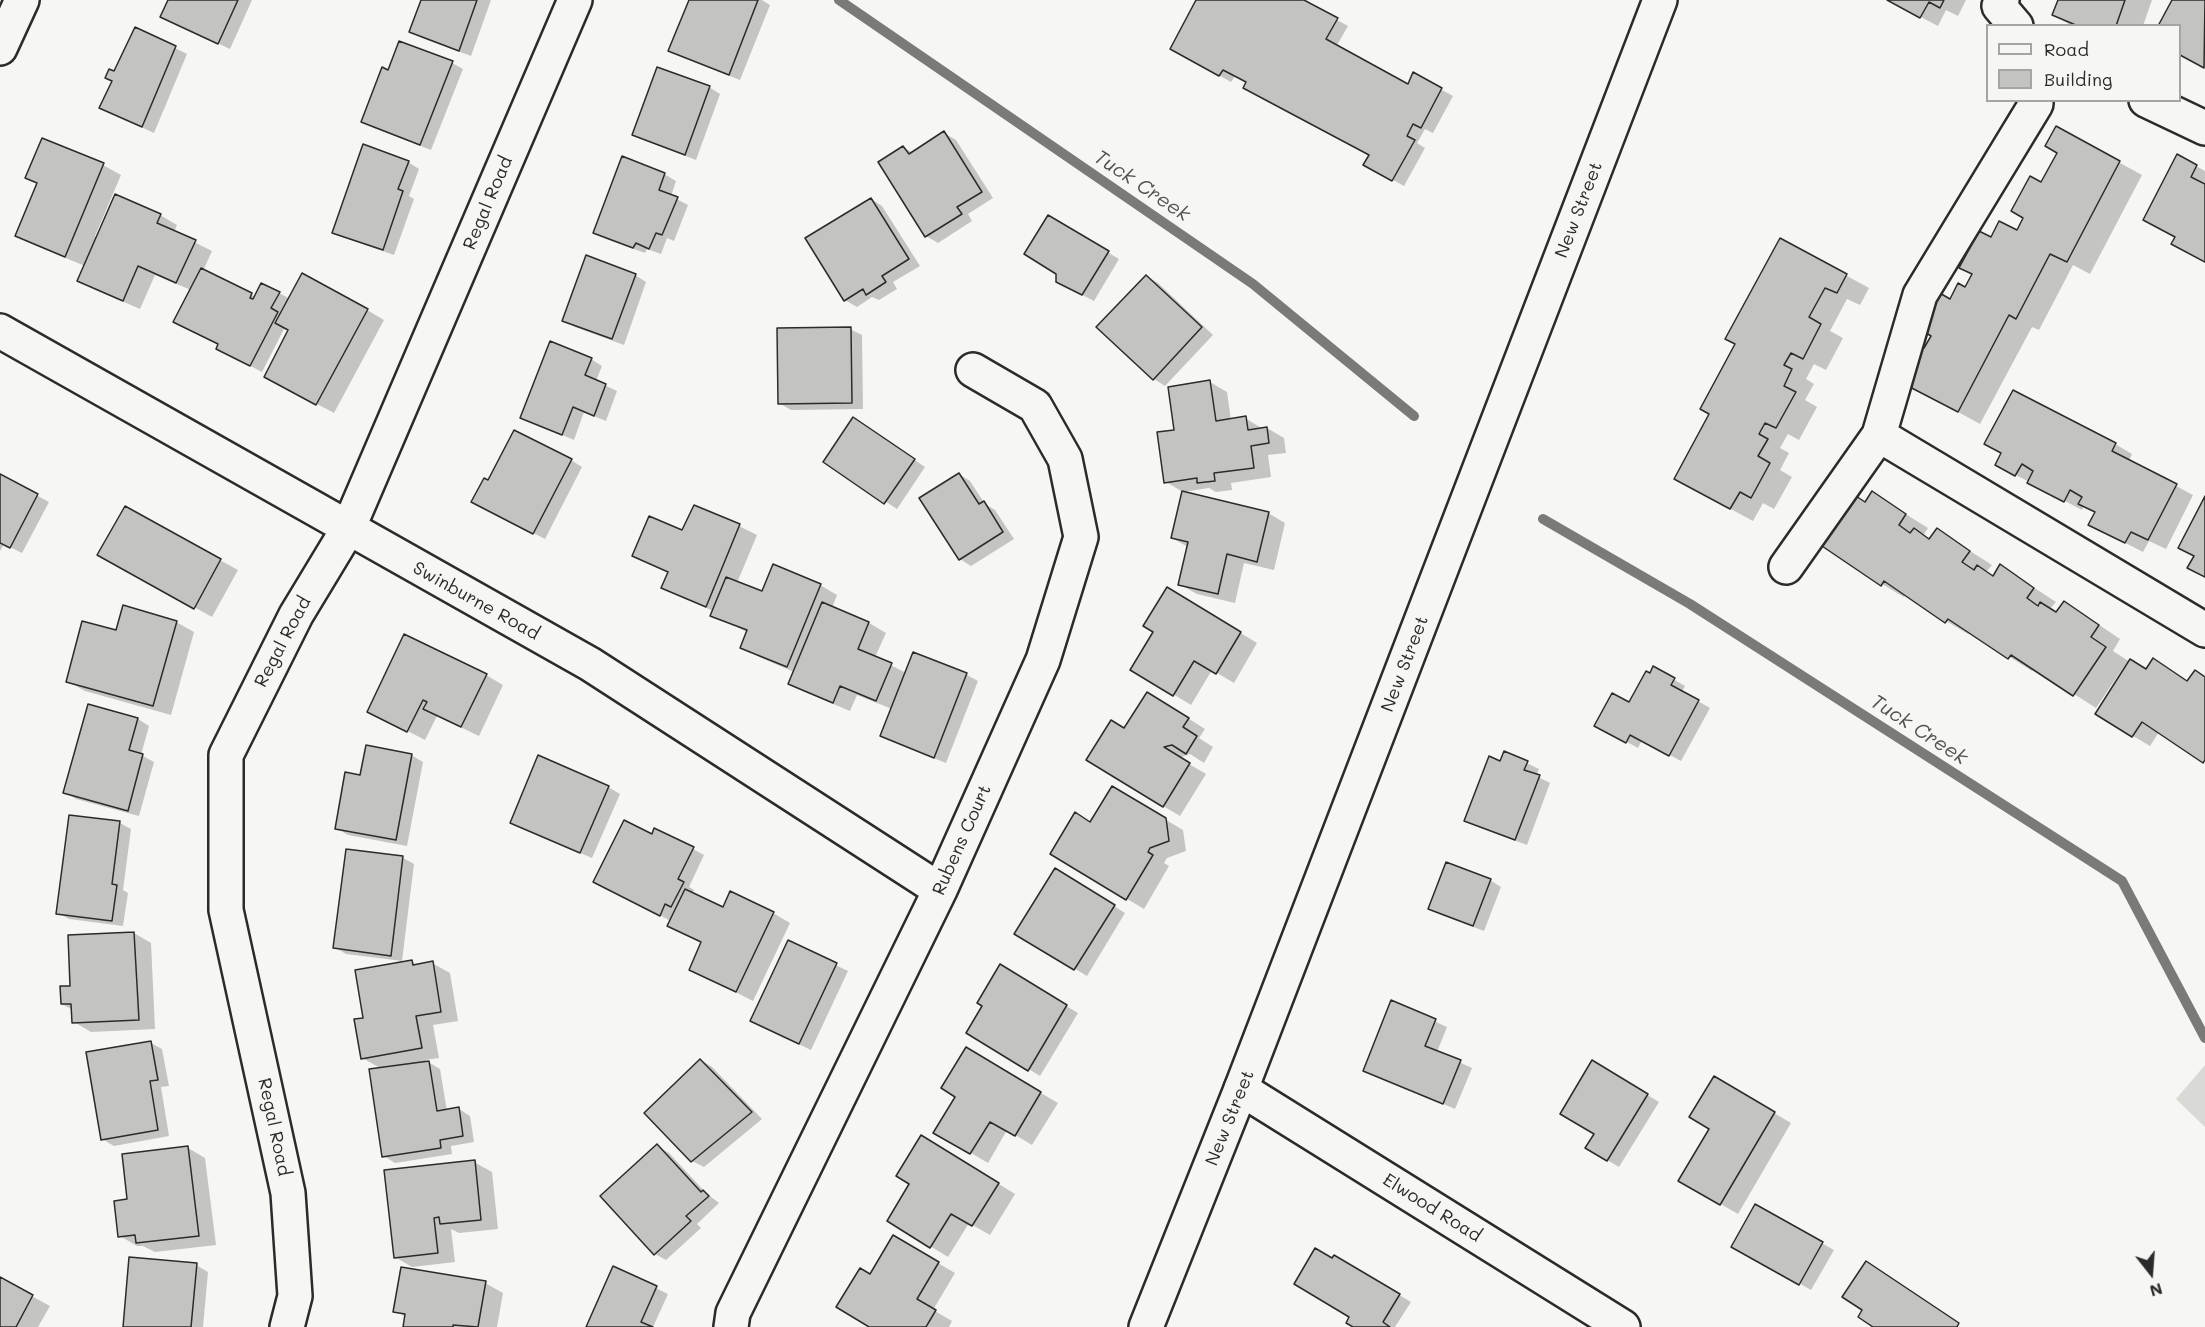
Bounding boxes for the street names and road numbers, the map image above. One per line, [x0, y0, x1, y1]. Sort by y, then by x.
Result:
street label: Regal Road [459, 153, 517, 253]
street label: New Street [1551, 159, 1607, 261]
street label: Swinburne Road [409, 557, 543, 645]
street label: Regal Road [250, 593, 316, 691]
street label: New Street [1377, 613, 1433, 715]
street label: Rubens Court [928, 781, 996, 899]
street label: New Street [1201, 1067, 1259, 1169]
street label: Regal Road [253, 1076, 295, 1178]
street label: Elwood Road [1379, 1169, 1485, 1247]

